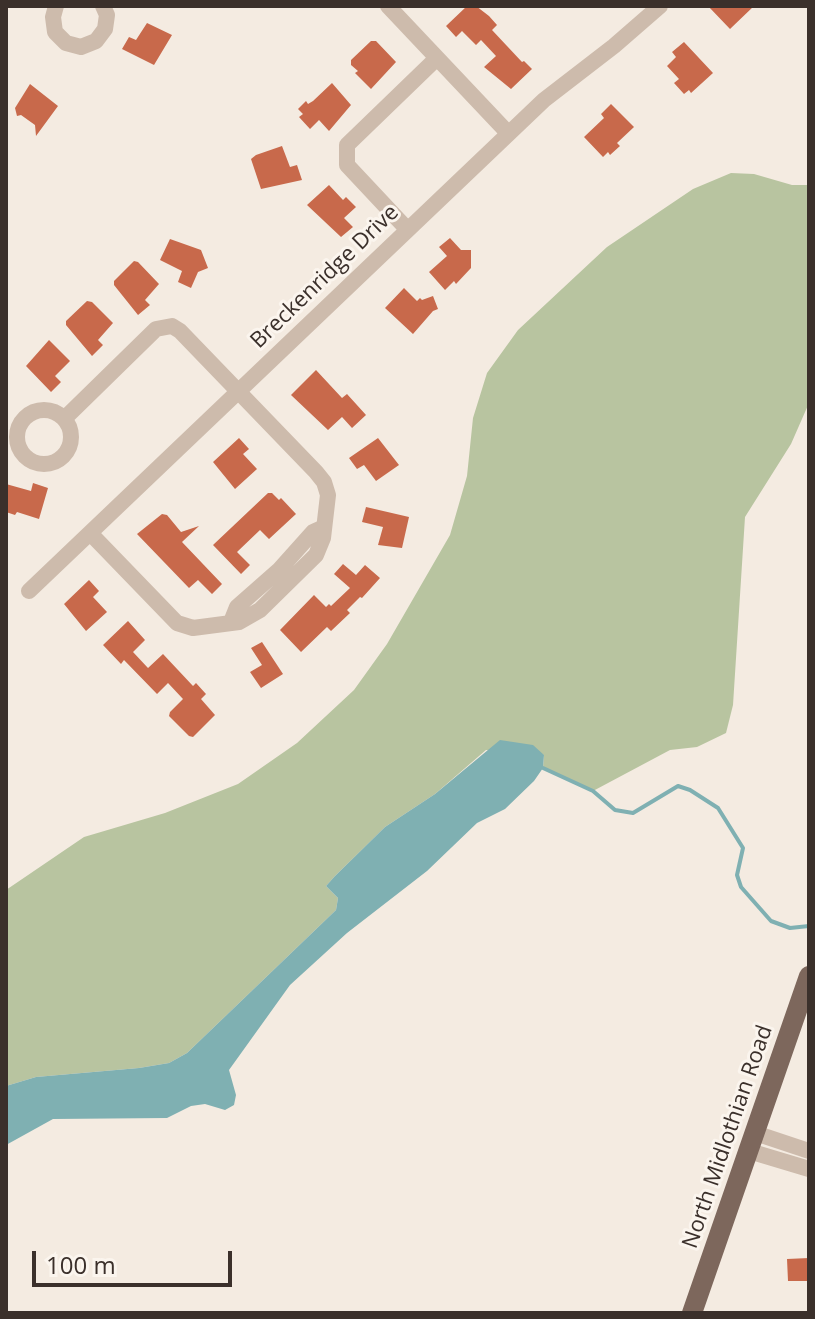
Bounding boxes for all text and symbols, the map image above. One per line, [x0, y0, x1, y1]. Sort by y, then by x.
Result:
street label: Breckenridge Drive [246, 200, 404, 354]
street label: North Midlothian Road [677, 1022, 779, 1252]
scale bar [36, 1235, 236, 1285]
text: 100 m [46, 1248, 116, 1281]

